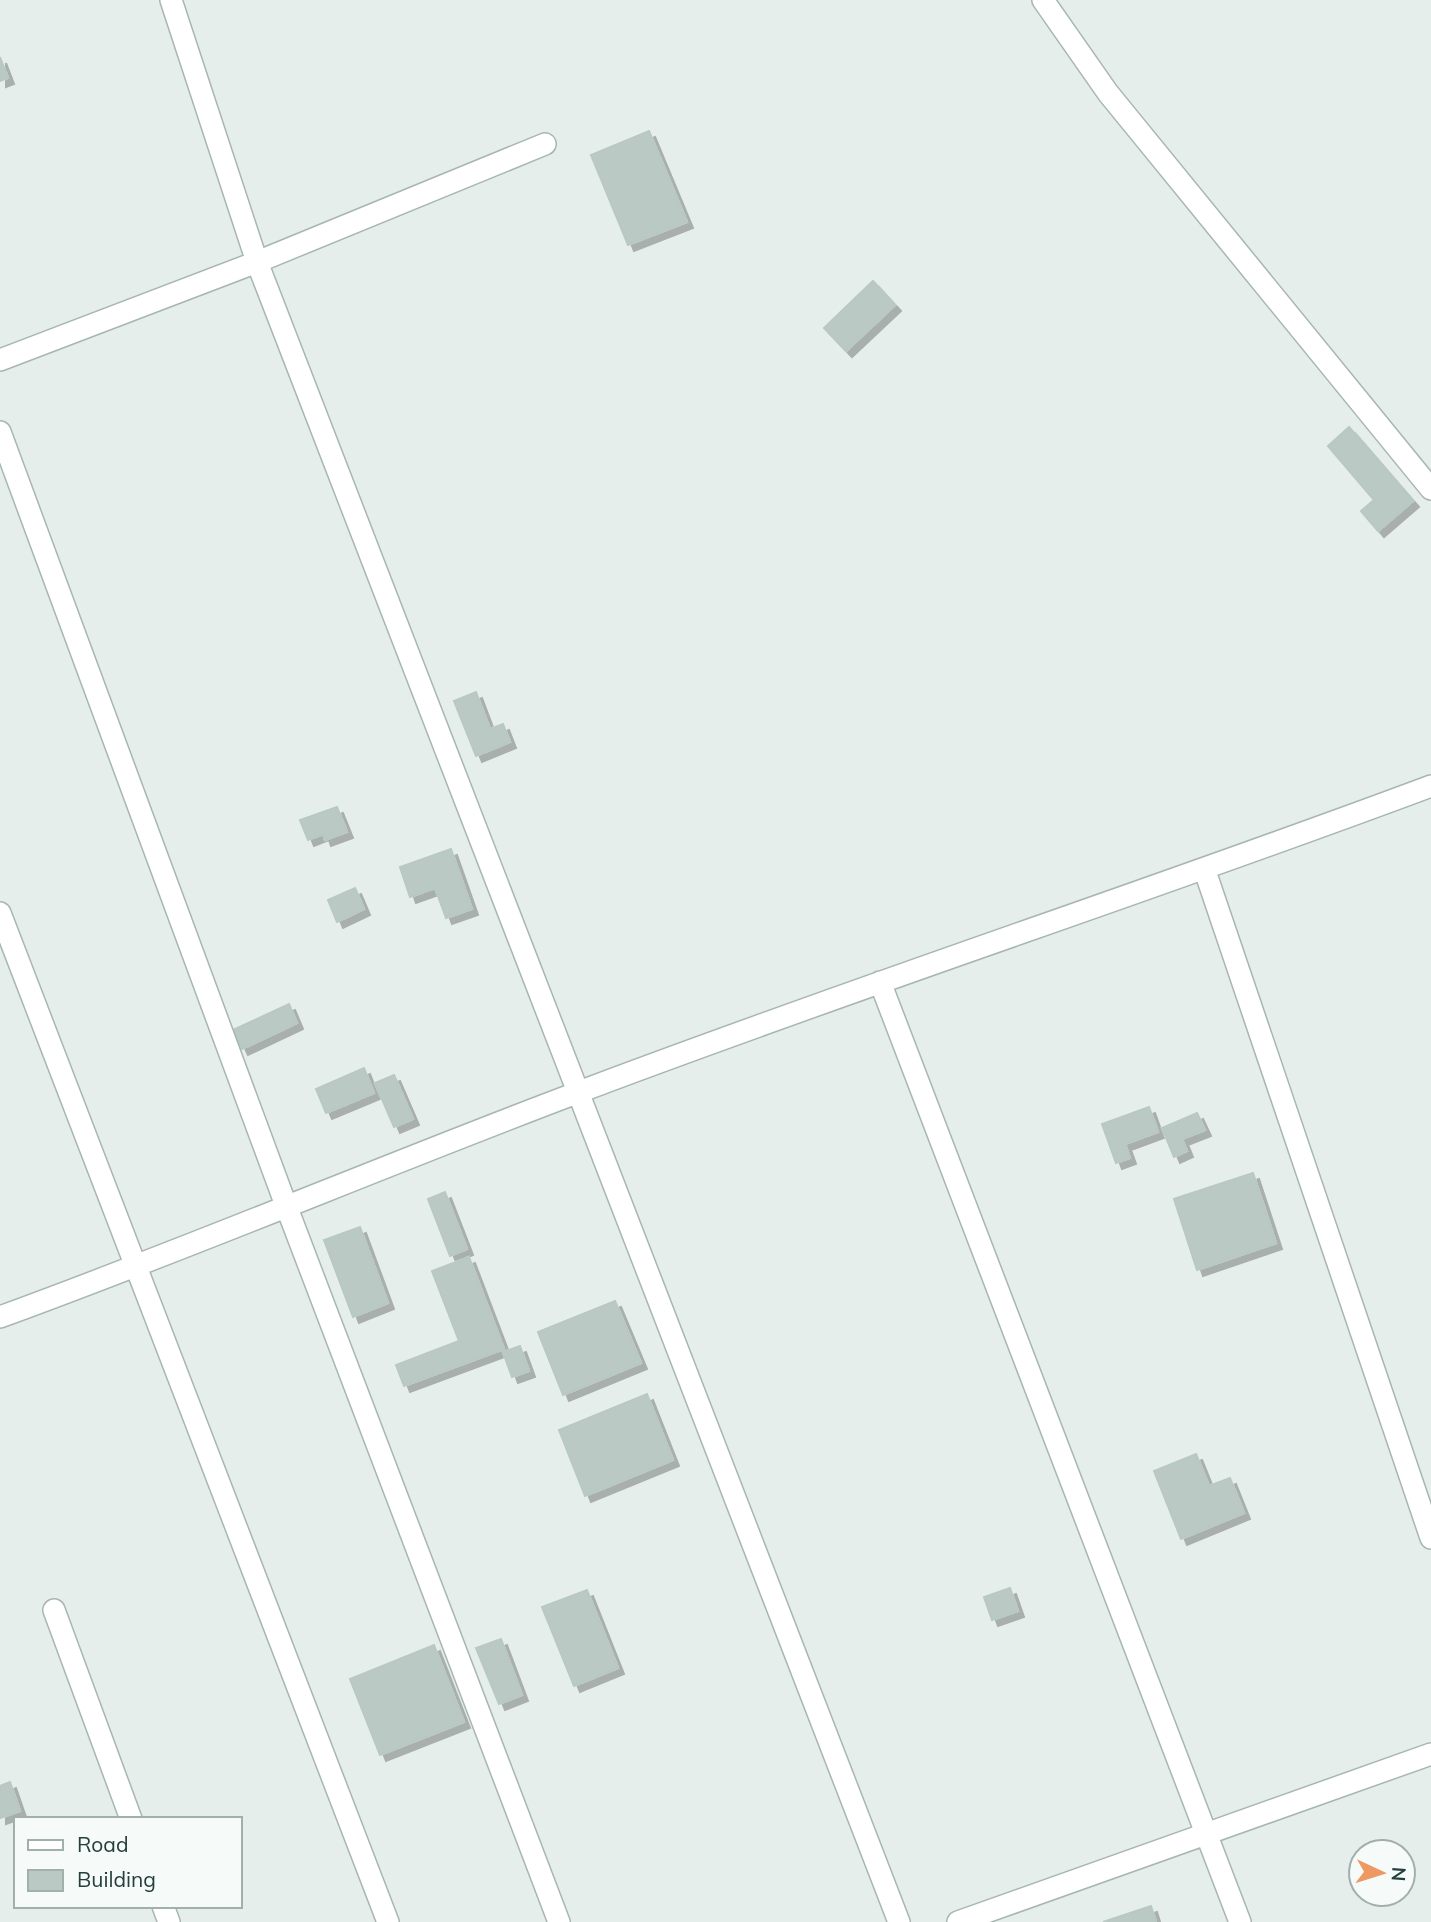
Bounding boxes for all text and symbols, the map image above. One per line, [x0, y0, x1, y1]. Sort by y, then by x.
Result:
legend [14, 1817, 242, 1908]
text: Road [77, 1831, 128, 1857]
north arrow [1347, 1838, 1417, 1908]
text: Building [77, 1866, 156, 1892]
text: N [1386, 1866, 1411, 1882]

